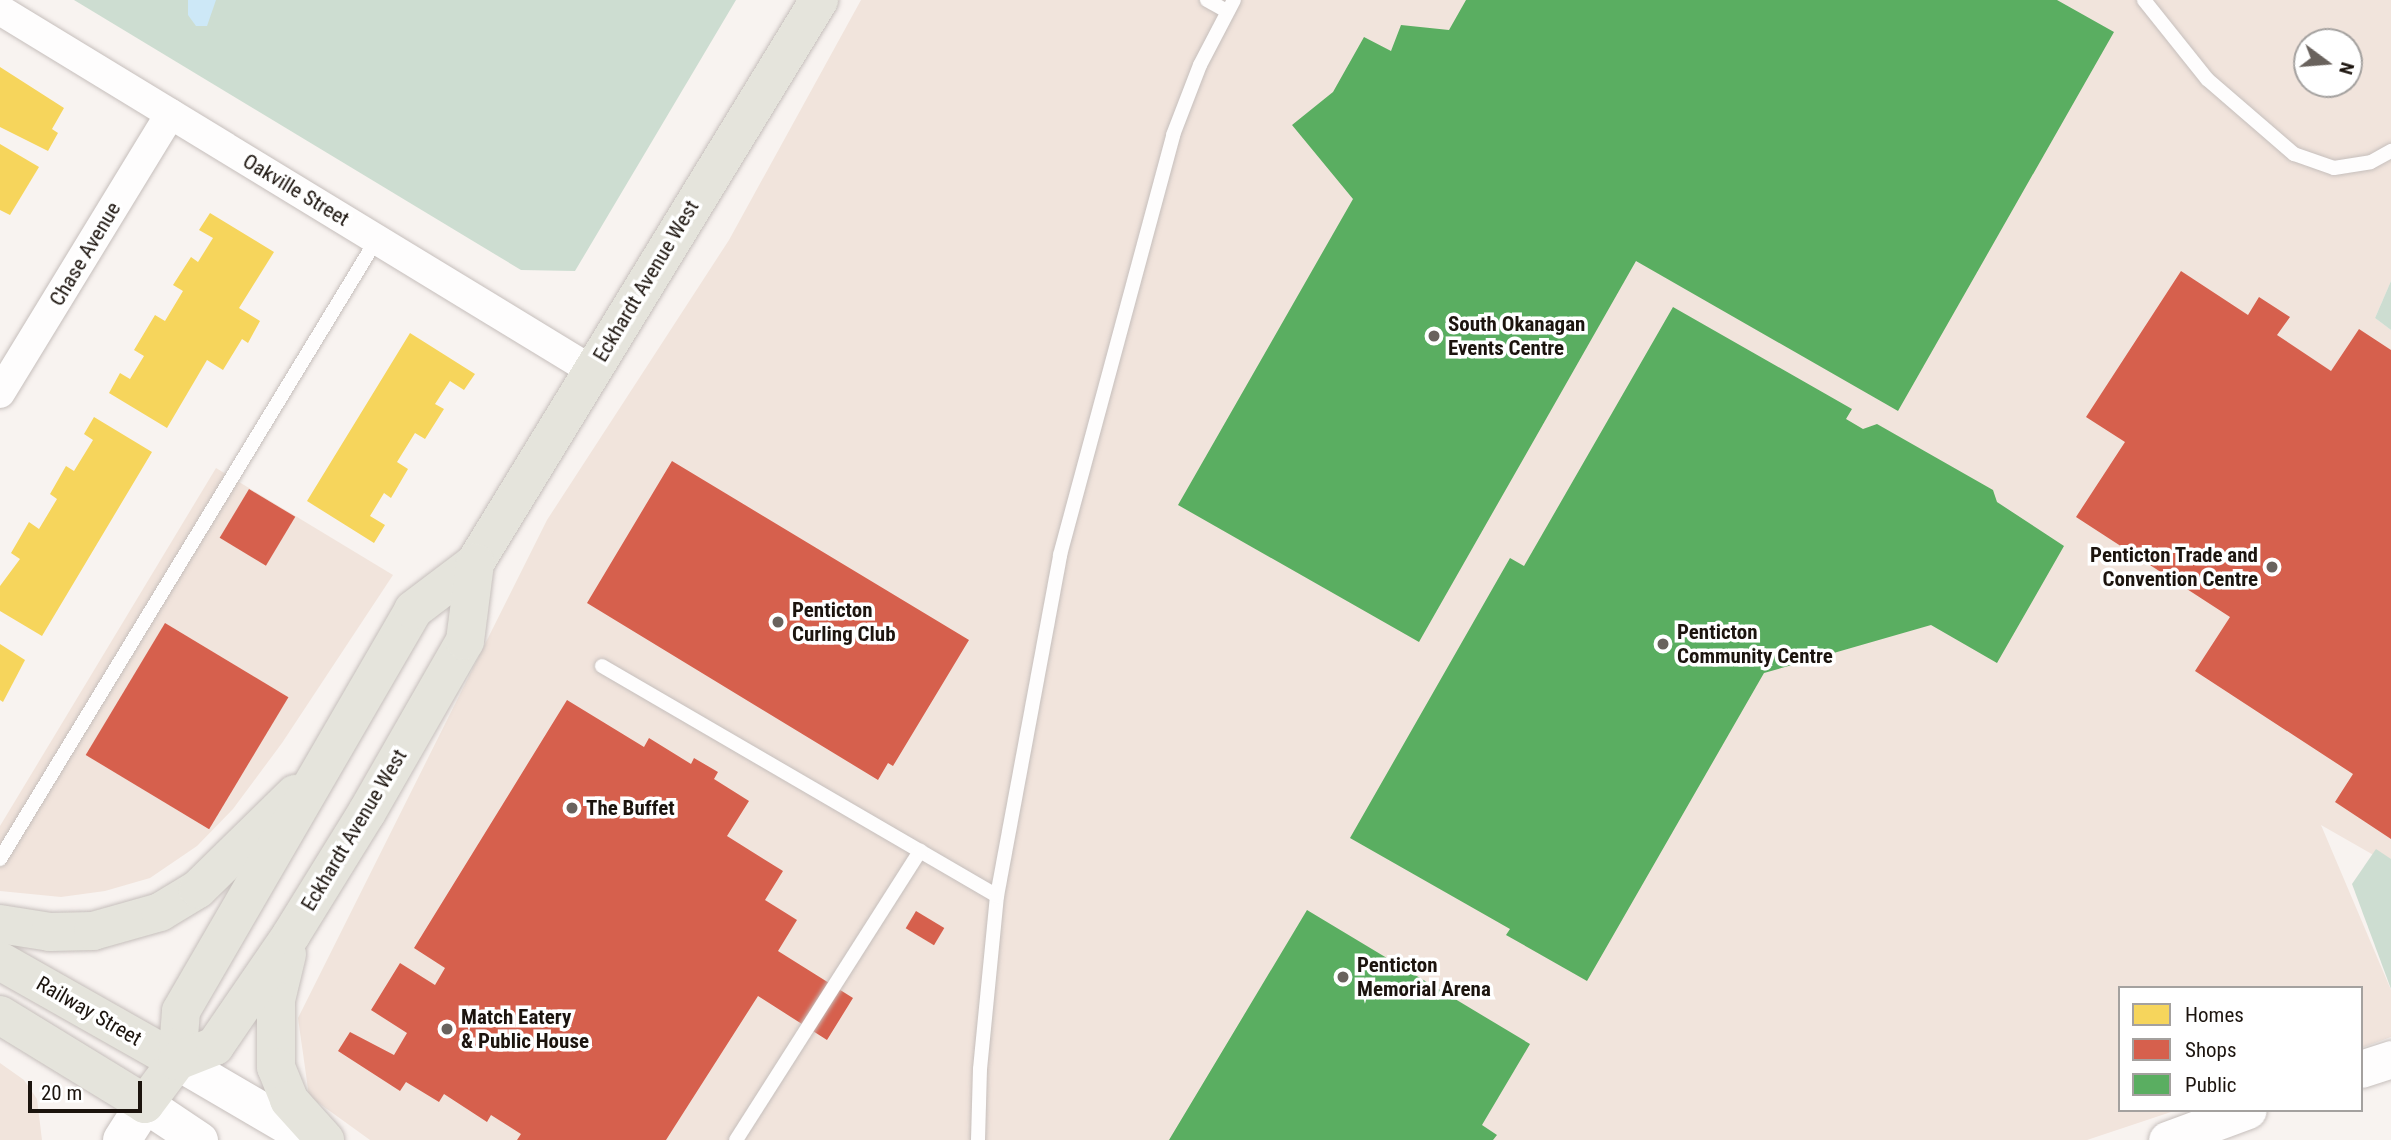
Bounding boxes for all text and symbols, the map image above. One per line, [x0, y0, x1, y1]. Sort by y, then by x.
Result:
north arrow [2293, 28, 2363, 98]
text: N [2334, 60, 2359, 77]
street label: Oakville Street [238, 148, 354, 232]
street label: Eckhardt Avenue West [588, 196, 704, 366]
street label: Chase Avenue [44, 197, 126, 311]
place label: South Okanagan Events Centre [1448, 311, 1585, 361]
marker: South Okanagan Events Centre [1426, 328, 1442, 344]
place label: Penticton Trade and Convention Centre [2089, 542, 2258, 592]
marker: Penticton Trade and Convention Centre [2264, 559, 2280, 575]
place label: Penticton Curling Club [792, 597, 896, 647]
marker: Penticton Curling Club [770, 614, 786, 630]
place label: Penticton Community Centre [1677, 619, 1833, 669]
marker: Penticton Community Centre [1655, 636, 1671, 652]
street label: Eckhardt Avenue West [296, 745, 412, 915]
place label: The Buffet [586, 795, 675, 821]
marker: The Buffet [564, 800, 580, 816]
place label: Penticton Memorial Arena [1357, 952, 1491, 1002]
marker: Penticton Memorial Arena [1335, 969, 1351, 985]
street label: Railway Street [32, 971, 146, 1051]
legend [2118, 986, 2363, 1112]
text: Homes [2185, 1003, 2244, 1027]
place label: Match Eatery & Public House [461, 1004, 589, 1054]
marker: Match Eatery & Public House [439, 1021, 455, 1037]
text: Shops [2185, 1038, 2237, 1062]
scale bar [32, 1066, 145, 1110]
text: Public [2185, 1073, 2237, 1097]
text: 20 m [41, 1081, 82, 1105]

